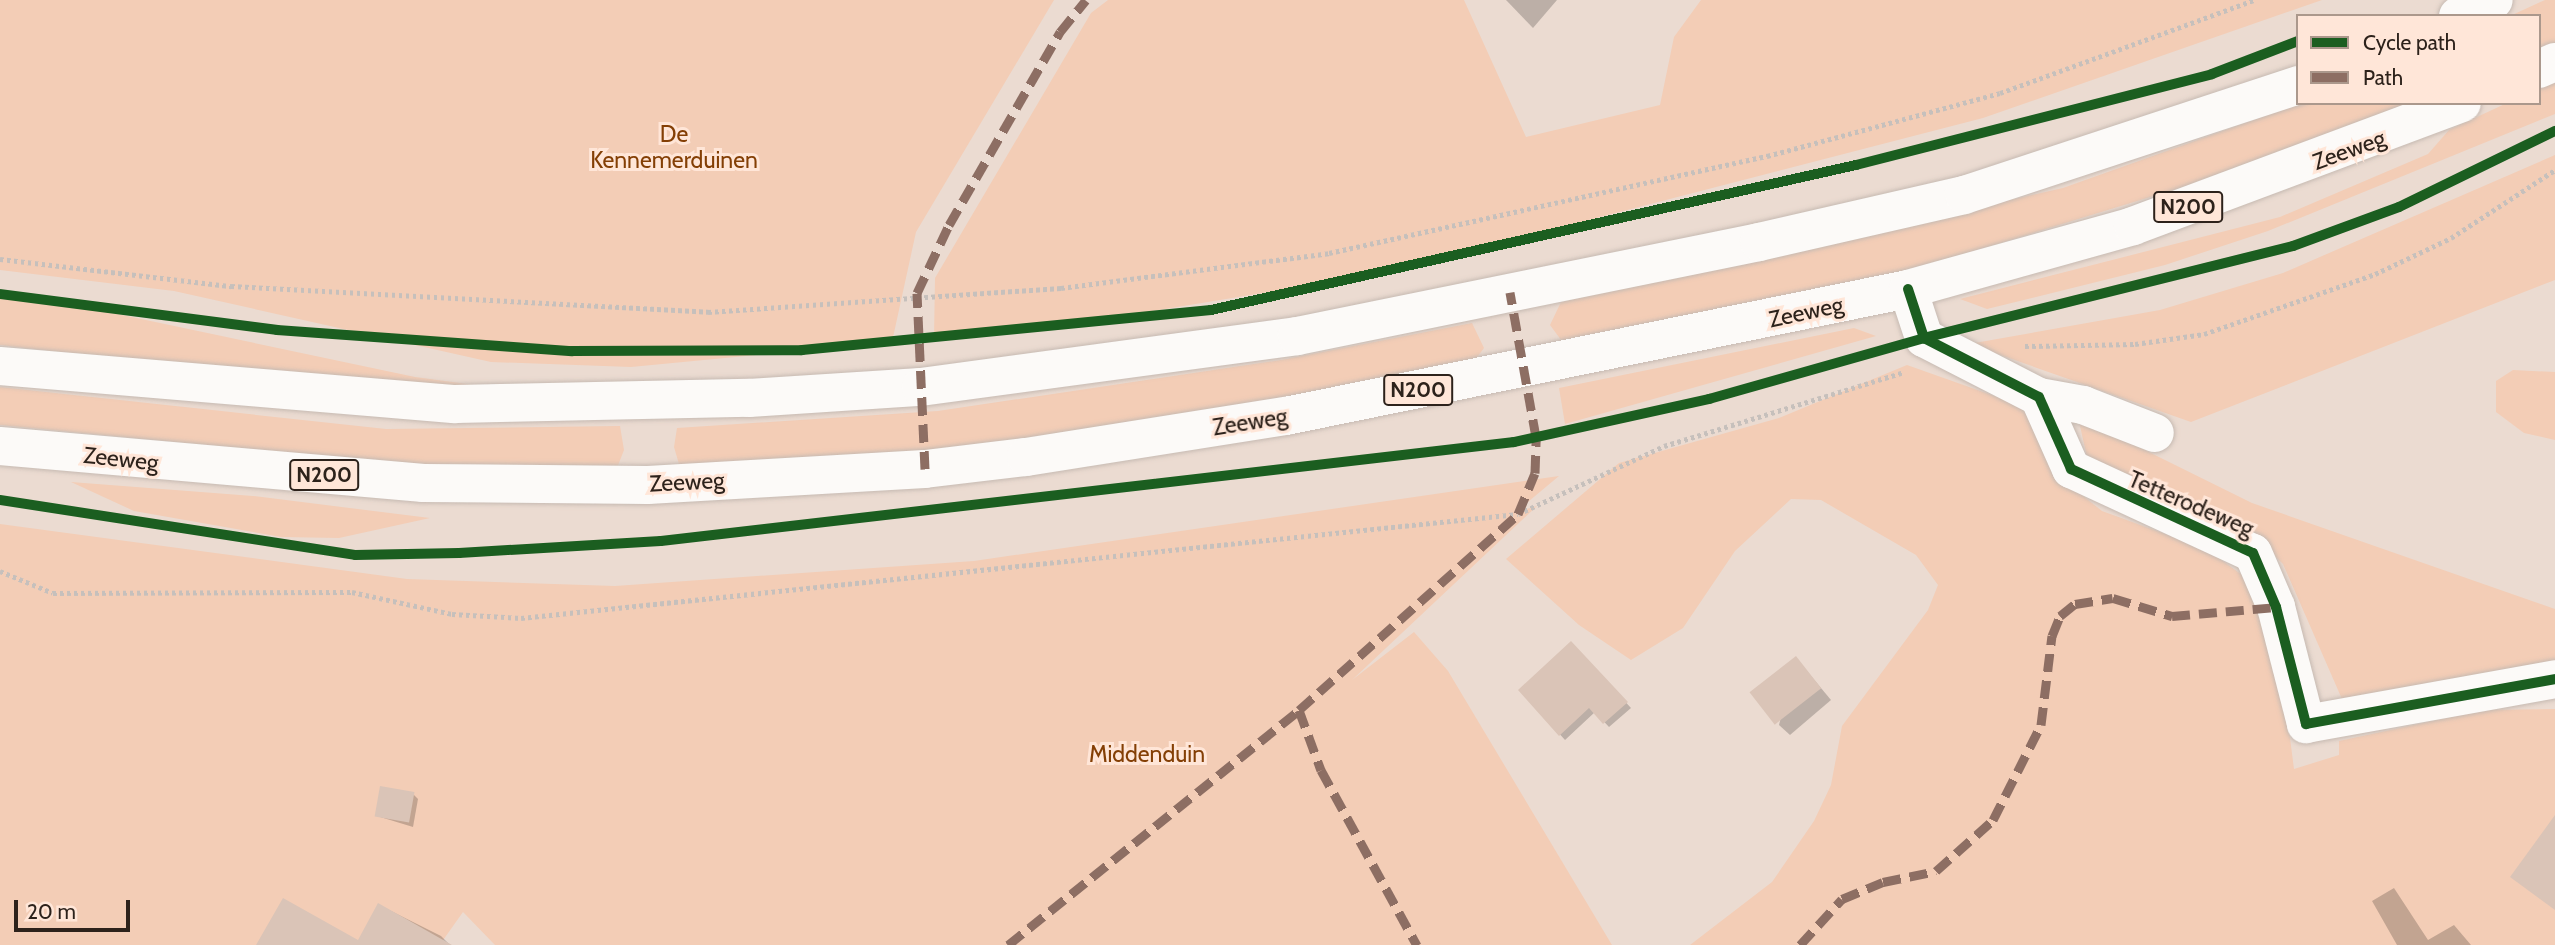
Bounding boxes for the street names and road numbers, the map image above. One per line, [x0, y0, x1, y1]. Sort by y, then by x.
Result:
street label: Zeeweg [2309, 124, 2389, 176]
road number: N200 [2153, 190, 2223, 224]
street label: Zeeweg [1766, 291, 1846, 333]
road number: N200 [1383, 372, 1453, 408]
street label: Zeeweg [1211, 402, 1289, 442]
street label: Zeeweg [82, 441, 160, 477]
road number: N200 [289, 458, 359, 492]
street label: Tetterodeweg [2124, 465, 2258, 543]
street label: Zeeweg [649, 466, 725, 498]

